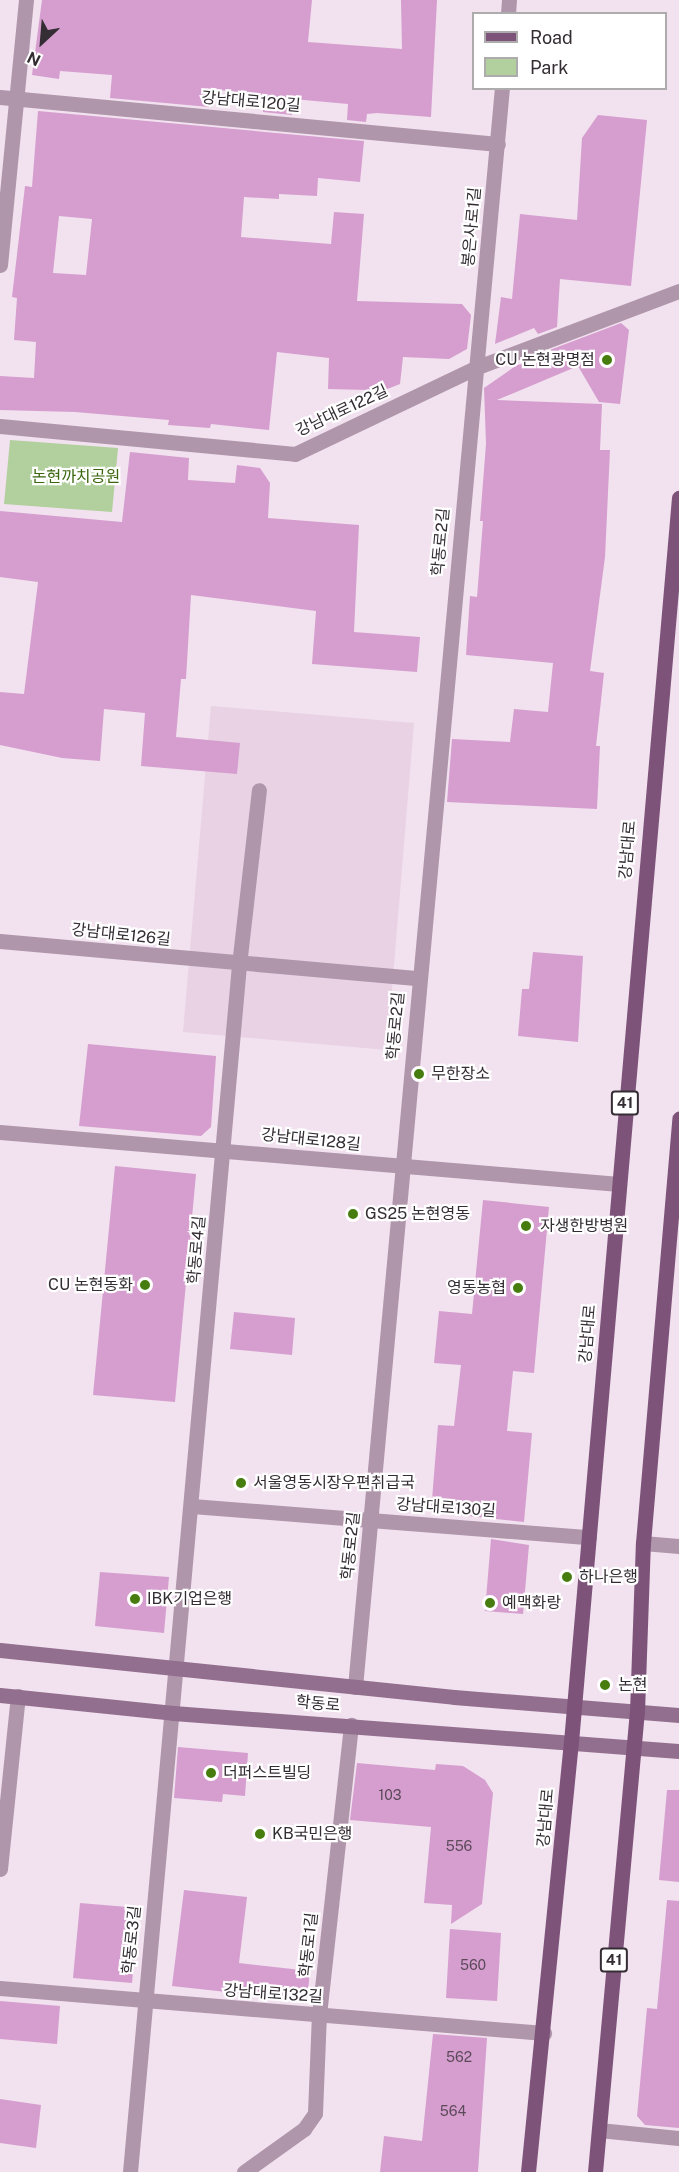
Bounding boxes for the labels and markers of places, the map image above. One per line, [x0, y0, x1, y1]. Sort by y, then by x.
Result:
place label: CU 논현광명점 [495, 350, 595, 370]
marker: CU 논현광명점 [600, 353, 614, 367]
place label: 무한장소 [431, 1064, 490, 1084]
marker: 무한장소 [412, 1067, 426, 1081]
place label: GS25 논현영동 [365, 1204, 470, 1224]
marker: GS25 논현영동 [346, 1207, 360, 1221]
place label: 자생한방병원 [540, 1216, 628, 1236]
marker: 자생한방병원 [517, 1217, 535, 1235]
place label: CU 논현동화 [48, 1275, 133, 1295]
marker: CU 논현동화 [138, 1278, 152, 1292]
place label: 영동농협 [447, 1278, 506, 1298]
marker: 영동농협 [511, 1281, 525, 1295]
place label: 서울영동시장우편취급국 [253, 1473, 415, 1493]
marker: 서울영동시장우편취급국 [234, 1476, 248, 1490]
place label: 하나은행 [579, 1567, 638, 1587]
marker: 하나은행 [560, 1570, 574, 1584]
place label: IBK기업은행 [147, 1589, 232, 1609]
marker: IBK기업은행 [128, 1592, 142, 1606]
place label: 예맥화랑 [502, 1593, 561, 1613]
marker: 예맥화랑 [483, 1596, 497, 1610]
place label: 논현 [618, 1675, 647, 1695]
marker: 논현 [596, 1676, 614, 1694]
place label: 더퍼스트빌딩 [223, 1763, 311, 1783]
marker: 더퍼스트빌딩 [204, 1766, 218, 1780]
place label: KB국민은행 [272, 1824, 353, 1844]
marker: KB국민은행 [253, 1827, 267, 1841]

